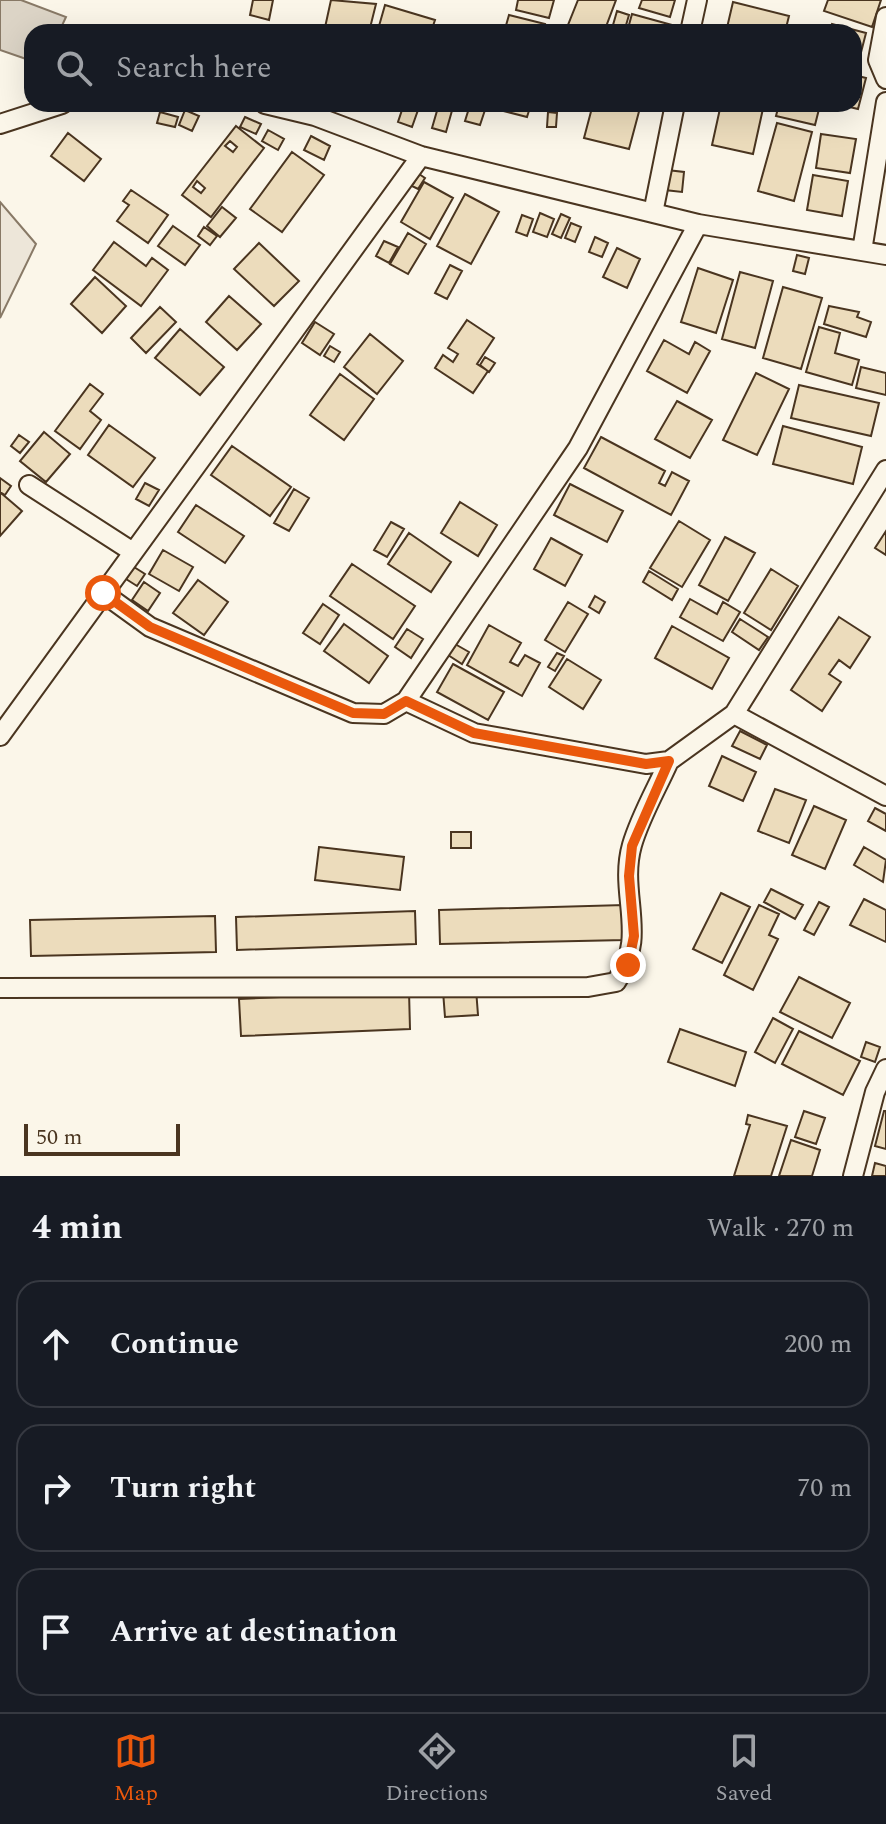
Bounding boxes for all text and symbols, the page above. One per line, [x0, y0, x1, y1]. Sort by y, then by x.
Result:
search box [24, 24, 862, 112]
text: Search here [116, 45, 272, 91]
icon: search [52, 46, 96, 90]
route start [85, 575, 121, 611]
route end [610, 947, 646, 983]
scale bar [24, 1120, 180, 1156]
text: 50 m [36, 1121, 82, 1154]
text: 4 min [32, 1202, 122, 1254]
text: Walk · 270 m [707, 1208, 854, 1248]
text: Continue [110, 1321, 239, 1367]
icon: ahead [34, 1322, 78, 1366]
text: 200 m [784, 1324, 852, 1364]
text: Turn right [110, 1465, 256, 1511]
icon: right [34, 1466, 78, 1510]
text: 70 m [797, 1468, 852, 1508]
text: Arrive at destination [110, 1609, 397, 1655]
icon: arrive [34, 1610, 78, 1654]
tab: Map [114, 1729, 158, 1810]
tab: Directions [386, 1729, 488, 1810]
tab: Saved [716, 1729, 772, 1810]

